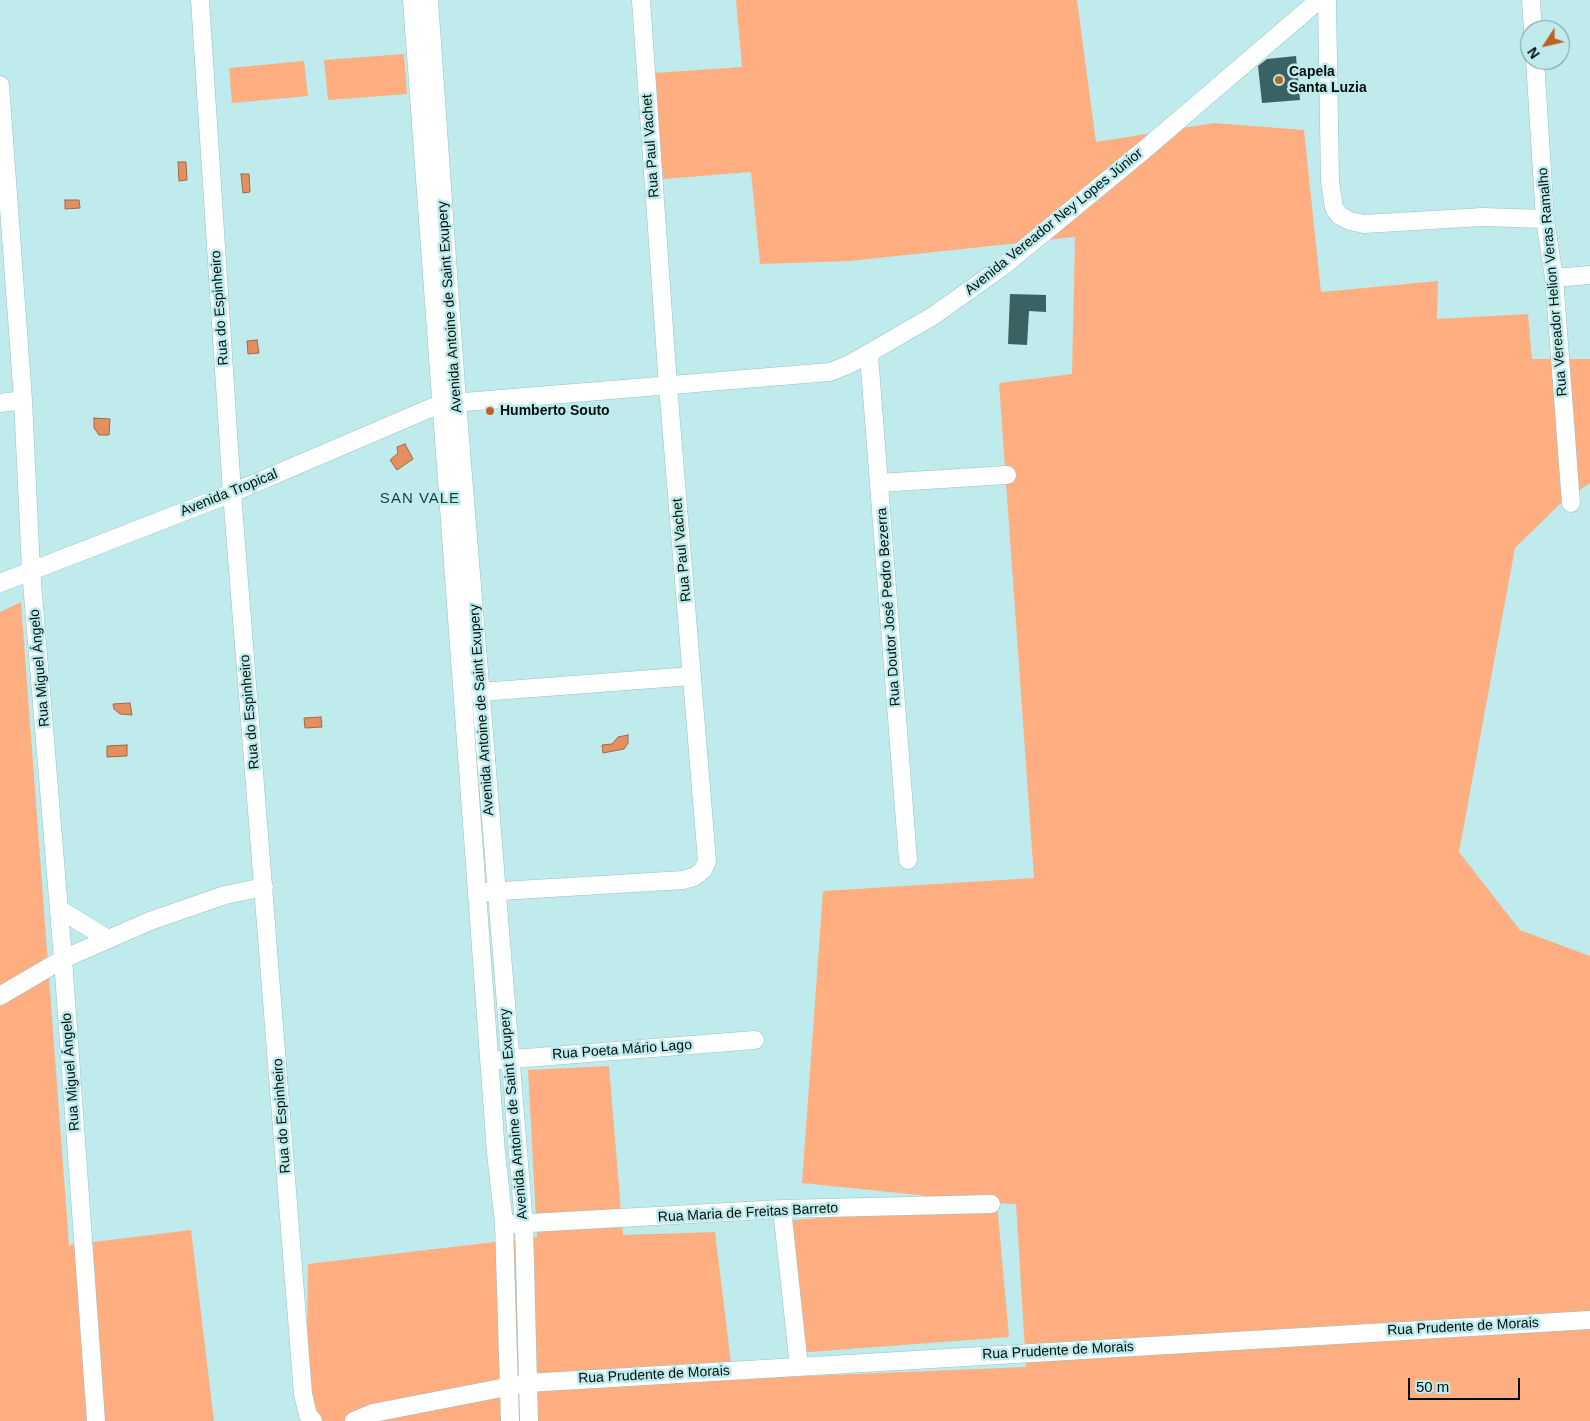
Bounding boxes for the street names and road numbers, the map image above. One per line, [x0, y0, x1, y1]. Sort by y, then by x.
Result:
street label: Rua Paul Vachet [639, 94, 663, 198]
street label: Avenida Vereador Ney Lopes Júnior [962, 145, 1146, 299]
street label: Rua Vereador Helion Veras Ramalho [1535, 167, 1571, 397]
street label: Avenida Antoine de Saint Exupery [434, 201, 466, 413]
street label: Rua do Espinheiro [208, 250, 232, 366]
street label: Avenida Tropical [178, 466, 280, 520]
street label: Rua Paul Vachet [669, 497, 695, 603]
street label: Rua Doutor José Pedro Bezerra [874, 507, 904, 707]
street label: Avenida Antoine de Saint Exupery [466, 604, 498, 816]
street label: Rua Miguel Ángelo [26, 608, 54, 728]
street label: Rua do Espinheiro [237, 654, 263, 770]
street label: Avenida Antoine de Saint Exupery [496, 1008, 532, 1220]
street label: Rua Miguel Ángelo [58, 1012, 84, 1132]
street label: Rua Poeta Mário Lago [552, 1037, 692, 1063]
street label: Rua do Espinheiro [270, 1058, 294, 1174]
street label: Rua Maria de Freitas Barreto [657, 1200, 839, 1226]
street label: Rua Prudente de Morais [1387, 1315, 1539, 1339]
street label: Rua Prudente de Morais [982, 1339, 1134, 1363]
street label: Rua Prudente de Morais [578, 1363, 730, 1387]

